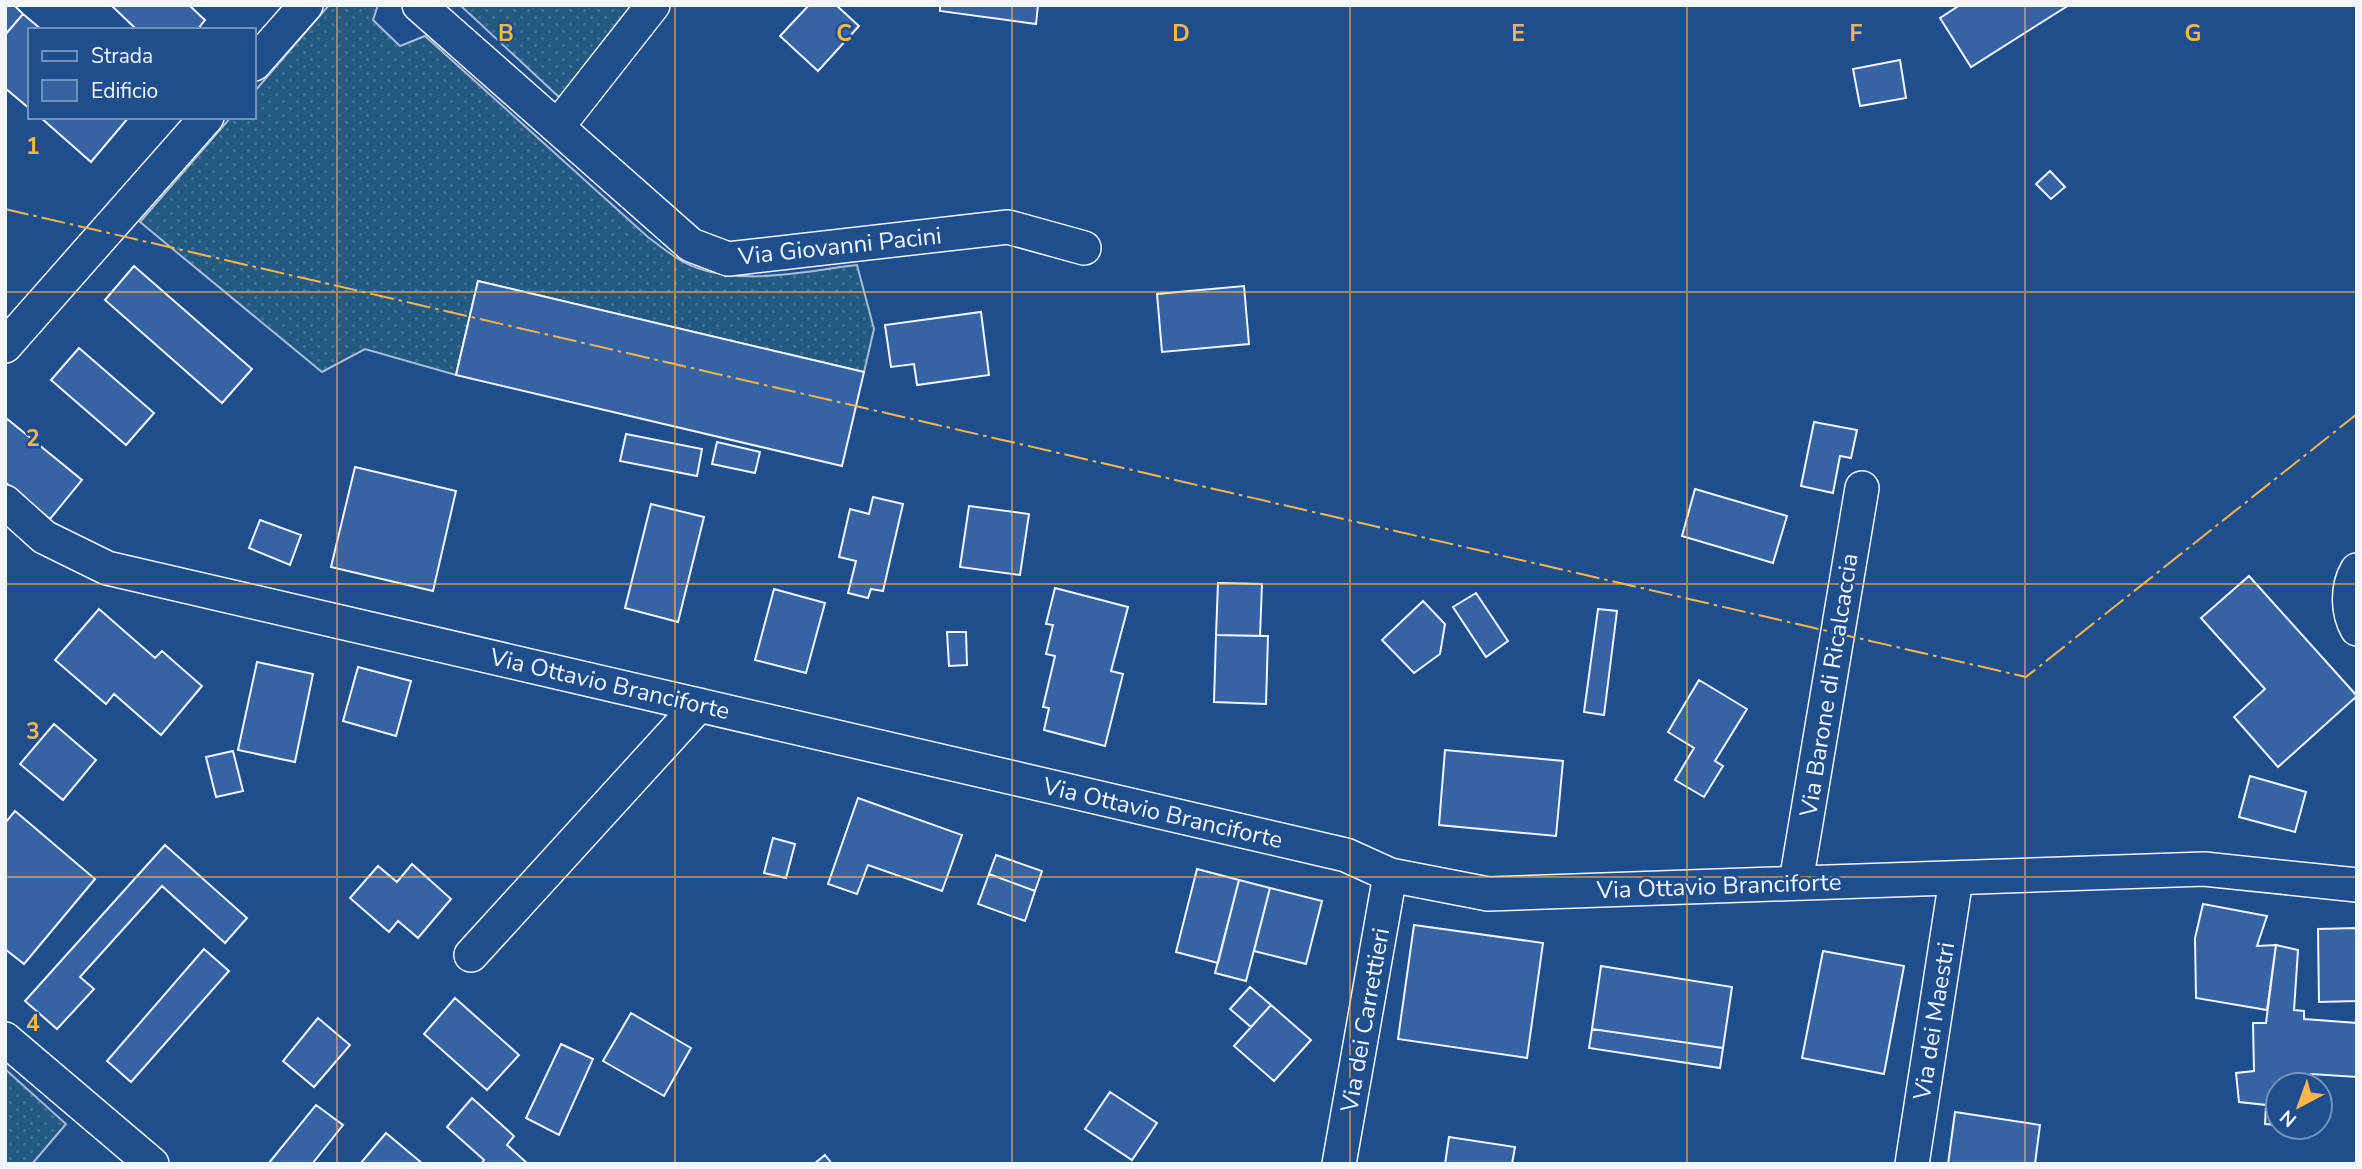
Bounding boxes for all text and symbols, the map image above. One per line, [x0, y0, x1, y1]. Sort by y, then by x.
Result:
text: B [498, 18, 514, 49]
text: C [836, 18, 852, 49]
text: D [1172, 18, 1190, 49]
text: E [1511, 18, 1525, 49]
text: F [1850, 18, 1863, 49]
text: G [2185, 18, 2201, 49]
legend [28, 28, 256, 119]
text: Strada [91, 42, 153, 70]
text: Edificio [91, 77, 158, 105]
text: 1 [26, 131, 40, 162]
street label: Via Giovanni Pacini [736, 219, 943, 273]
text: 2 [26, 423, 40, 454]
street label: Via Barone di Ricalcaccia [1792, 551, 1866, 820]
street label: Via Ottavio Branciforte [486, 641, 733, 727]
text: 3 [26, 716, 40, 747]
street label: Via Ottavio Branciforte [1039, 770, 1286, 856]
street label: Via Ottavio Branciforte [1595, 866, 1842, 906]
street label: Via dei Carrettieri [1333, 925, 1397, 1116]
street label: Via dei Maestri [1906, 940, 1962, 1103]
text: 4 [26, 1008, 40, 1039]
north arrow [2264, 1071, 2334, 1141]
text: N [2275, 1104, 2302, 1133]

